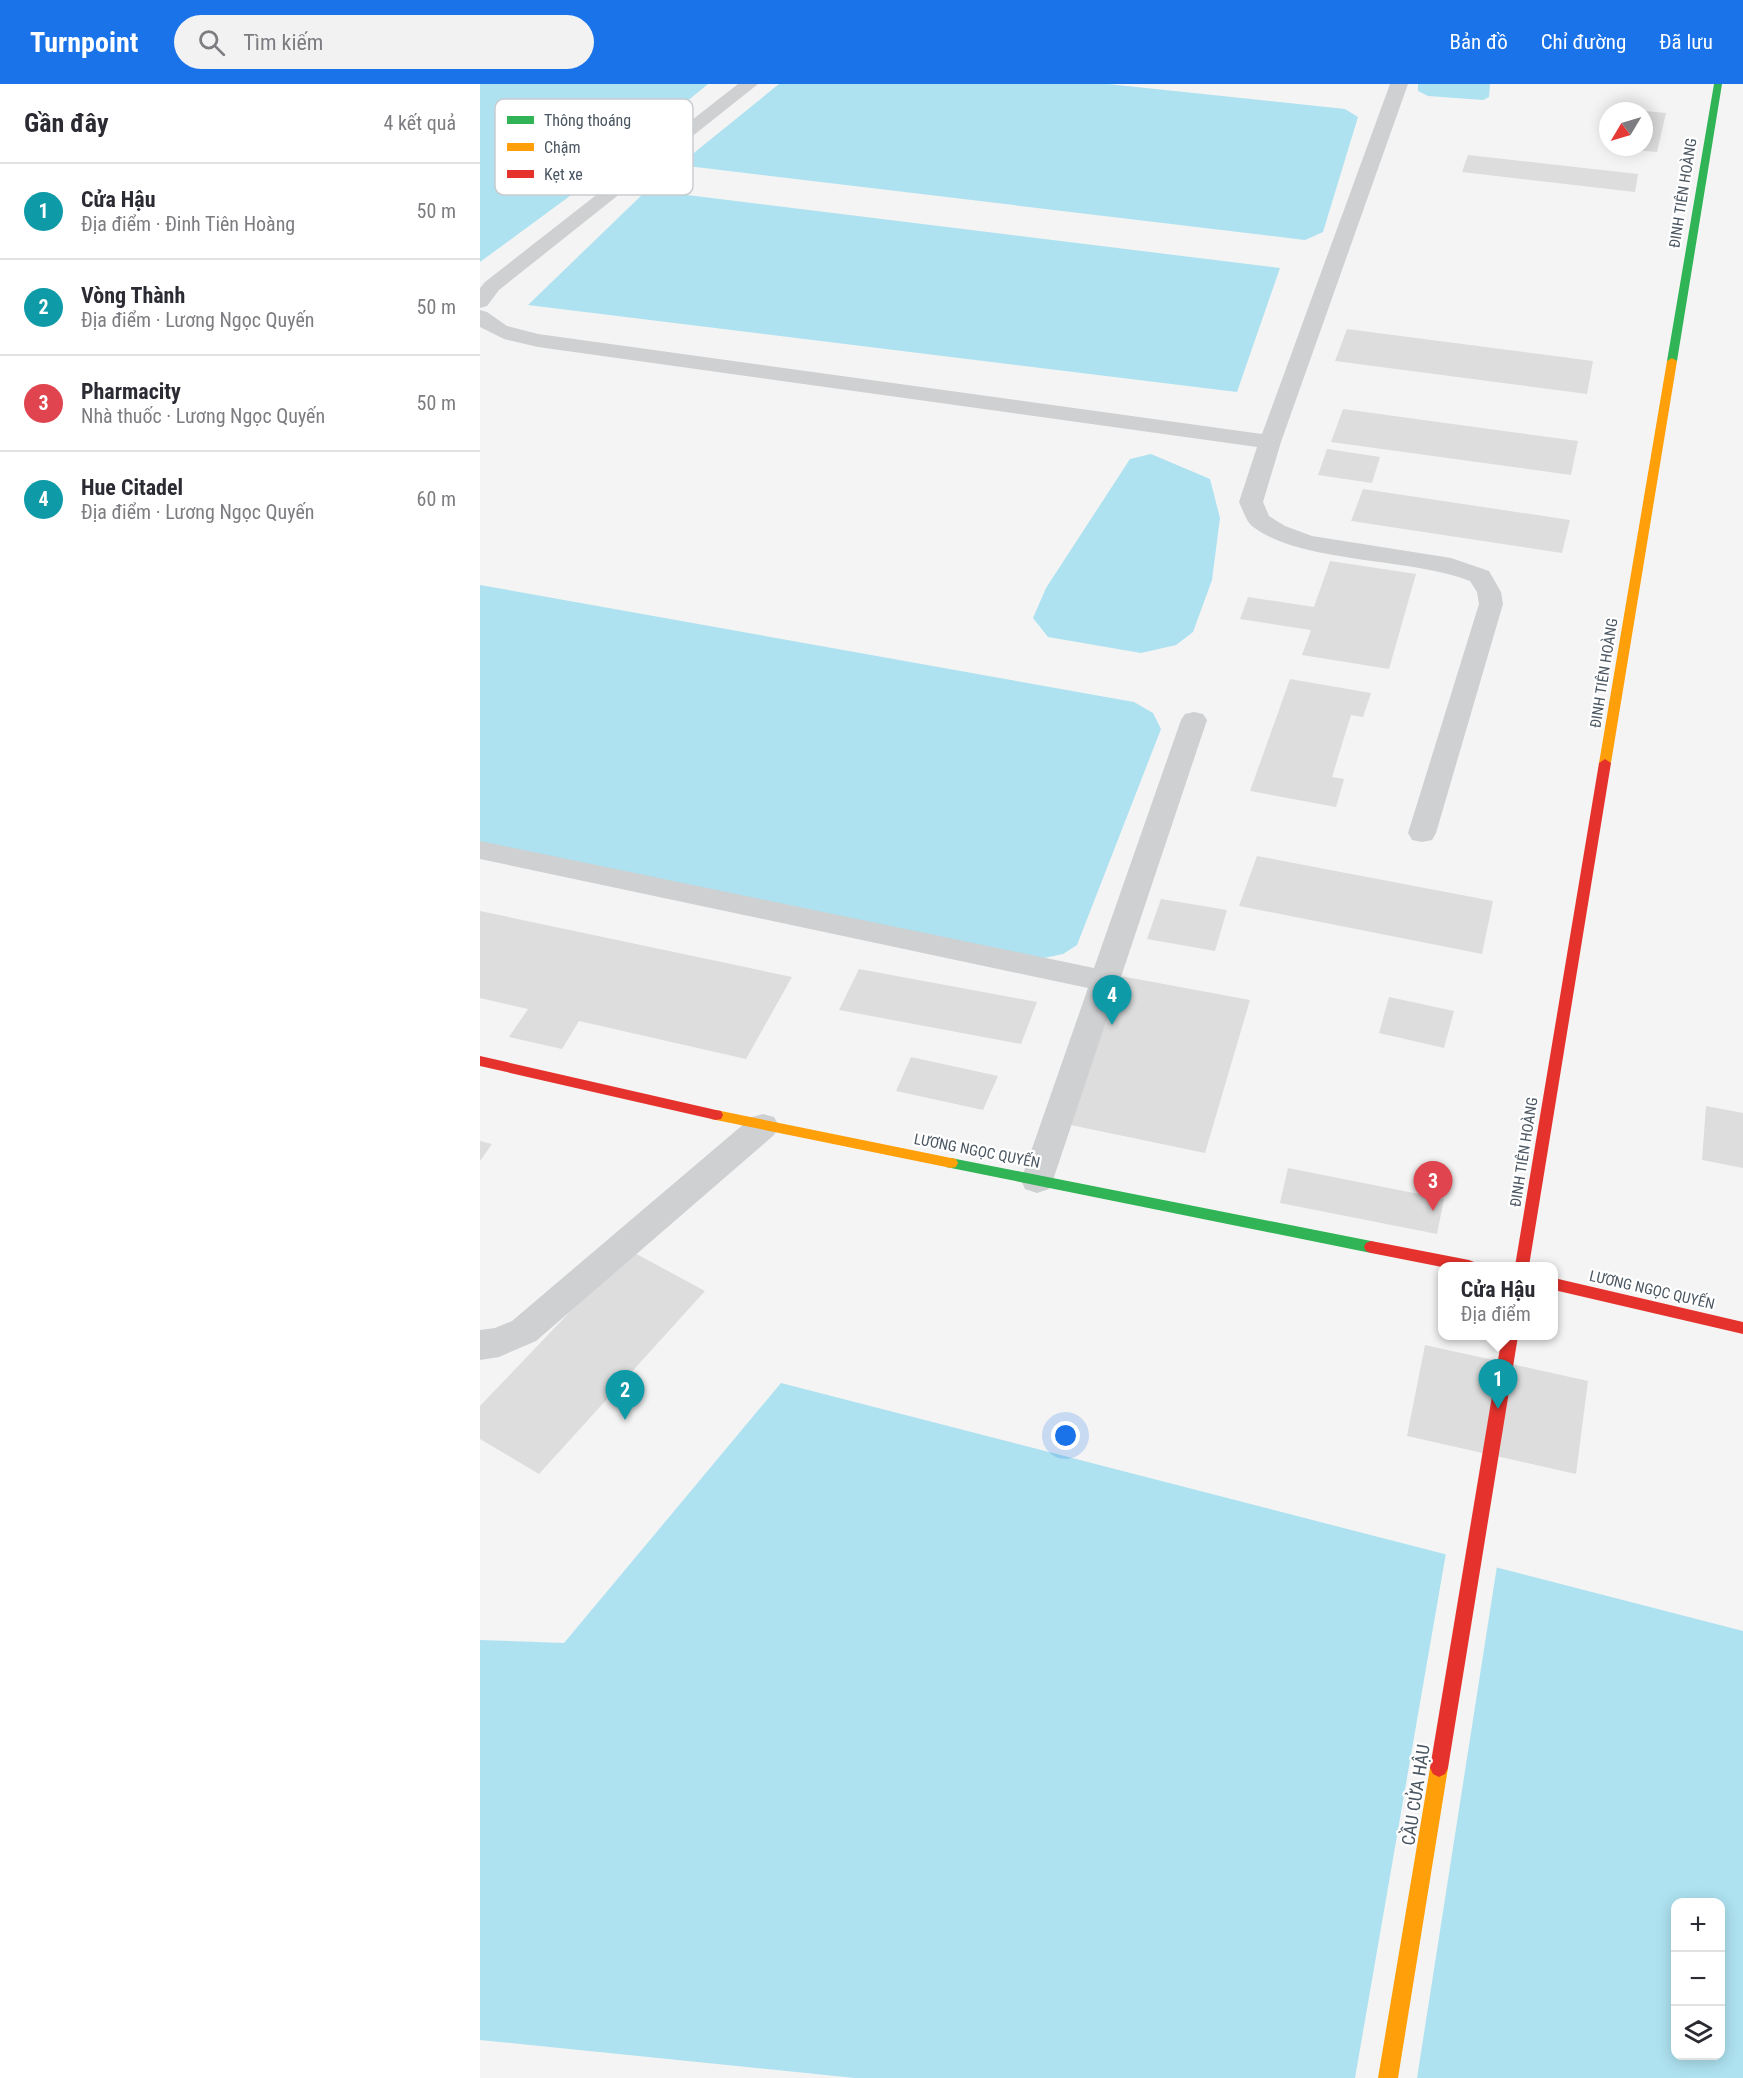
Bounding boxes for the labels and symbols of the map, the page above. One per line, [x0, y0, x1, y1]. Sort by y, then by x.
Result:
legend [495, 99, 693, 195]
north arrow [1599, 102, 1653, 156]
text: Thông thoáng [544, 111, 631, 130]
street label: ĐINH TIÊN HOÀNG [1665, 137, 1701, 249]
text: Chậm [544, 138, 581, 157]
text: Kẹt xe [544, 165, 583, 184]
street label: ĐINH TIÊN HOÀNG [1586, 617, 1622, 729]
pin: 4 [1092, 976, 1132, 1025]
street label: ĐINH TIÊN HOÀNG [1506, 1096, 1542, 1208]
street label: LƯƠNG NGỌC QUYẾN [912, 1129, 1042, 1172]
pin: 3 [1414, 1162, 1452, 1211]
street label: LƯƠNG NGỌC QUYẾN [1588, 1266, 1717, 1313]
pin: 1 [1478, 1360, 1518, 1409]
pin: 2 [606, 1370, 644, 1420]
your location [1051, 1421, 1080, 1450]
street label: CẦU CỬA HẬU [1396, 1743, 1434, 1847]

